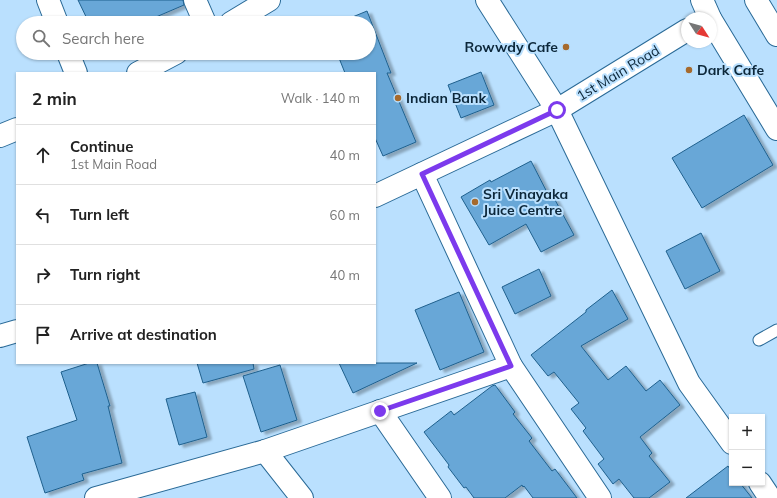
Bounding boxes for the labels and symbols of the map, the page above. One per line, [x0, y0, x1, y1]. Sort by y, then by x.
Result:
north arrow [681, 12, 717, 48]
place label: Rowwdy Cafe [464, 38, 558, 56]
street label: 1st Main Road [573, 41, 663, 105]
marker: Rowwdy Cafe [561, 42, 571, 52]
place label: Dark Cafe [697, 61, 764, 79]
marker: Dark Cafe [684, 65, 694, 75]
place label: Indian Bank [406, 89, 486, 107]
marker: Indian Bank [393, 93, 403, 103]
route start [548, 101, 566, 119]
place label: Sri Vinayaka Juice Centre [483, 185, 568, 219]
marker: Sri Vinayaka Juice Centre [470, 197, 480, 207]
route end [371, 402, 389, 420]

